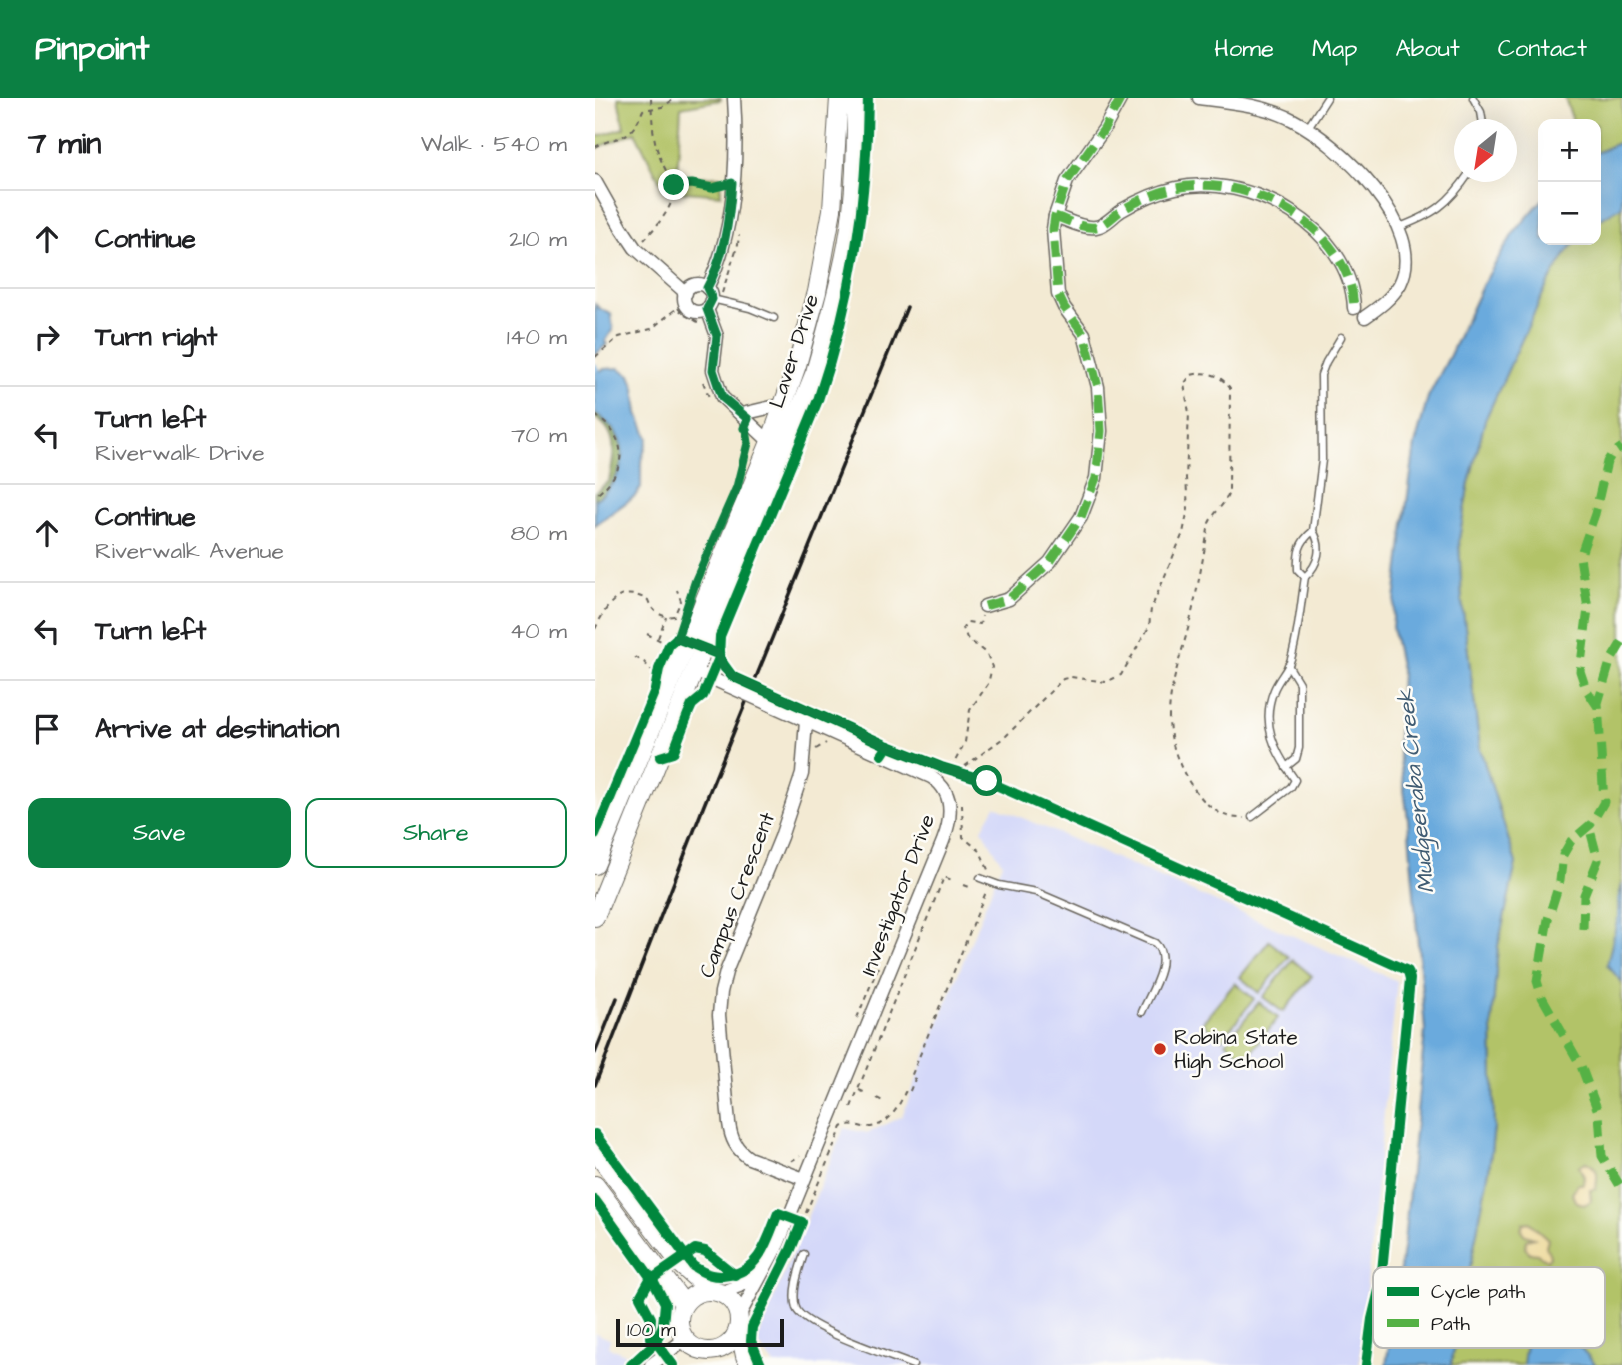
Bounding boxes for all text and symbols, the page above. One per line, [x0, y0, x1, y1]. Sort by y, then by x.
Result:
text: Pinpoint [35, 26, 149, 72]
text: Home [1214, 32, 1274, 66]
text: Map [1312, 32, 1357, 66]
text: About [1395, 32, 1460, 66]
text: Contact [1498, 32, 1587, 66]
north arrow [1454, 119, 1517, 182]
map controls [1538, 119, 1601, 245]
button: + [1538, 119, 1601, 182]
text: 7 min [28, 123, 101, 165]
text: Walk · 540 m [421, 128, 567, 160]
route end [658, 169, 689, 200]
button: − [1538, 182, 1601, 245]
icon: ahead [28, 220, 66, 258]
text: Continue [95, 221, 196, 257]
text: 210 m [509, 223, 567, 255]
street label: Laver Drive [762, 290, 826, 412]
icon: right [28, 318, 66, 356]
text: Turn right [95, 319, 217, 355]
text: 140 m [507, 321, 567, 353]
text: Turn left [95, 401, 206, 437]
icon: left [28, 416, 66, 454]
text: 70 m [511, 419, 567, 451]
text: Riverwalk Drive [95, 437, 265, 469]
text: Continue [95, 499, 196, 535]
icon: ahead [28, 514, 66, 552]
text: 80 m [510, 517, 567, 549]
text: Riverwalk Avenue [95, 535, 284, 567]
icon: left [28, 612, 66, 650]
text: Turn left [95, 613, 206, 649]
text: 40 m [510, 615, 567, 647]
water label: Mudgeeraba Creek [1389, 686, 1444, 895]
icon: arrive [28, 710, 66, 748]
text: Arrive at destination [95, 711, 340, 747]
route start [971, 765, 1002, 796]
button: Save [28, 798, 291, 868]
button: Share [305, 798, 567, 868]
street label: Campus Crescent [692, 808, 783, 982]
street label: Investigator Drive [854, 810, 944, 981]
place label: Robina State High School [1174, 1023, 1298, 1078]
marker: Robina State High School [1152, 1041, 1168, 1057]
legend [1373, 1267, 1605, 1348]
text: Cycle path [1431, 1279, 1526, 1307]
text: Path [1431, 1311, 1470, 1338]
scale bar [616, 1316, 784, 1348]
text: 100 m [627, 1317, 676, 1344]

